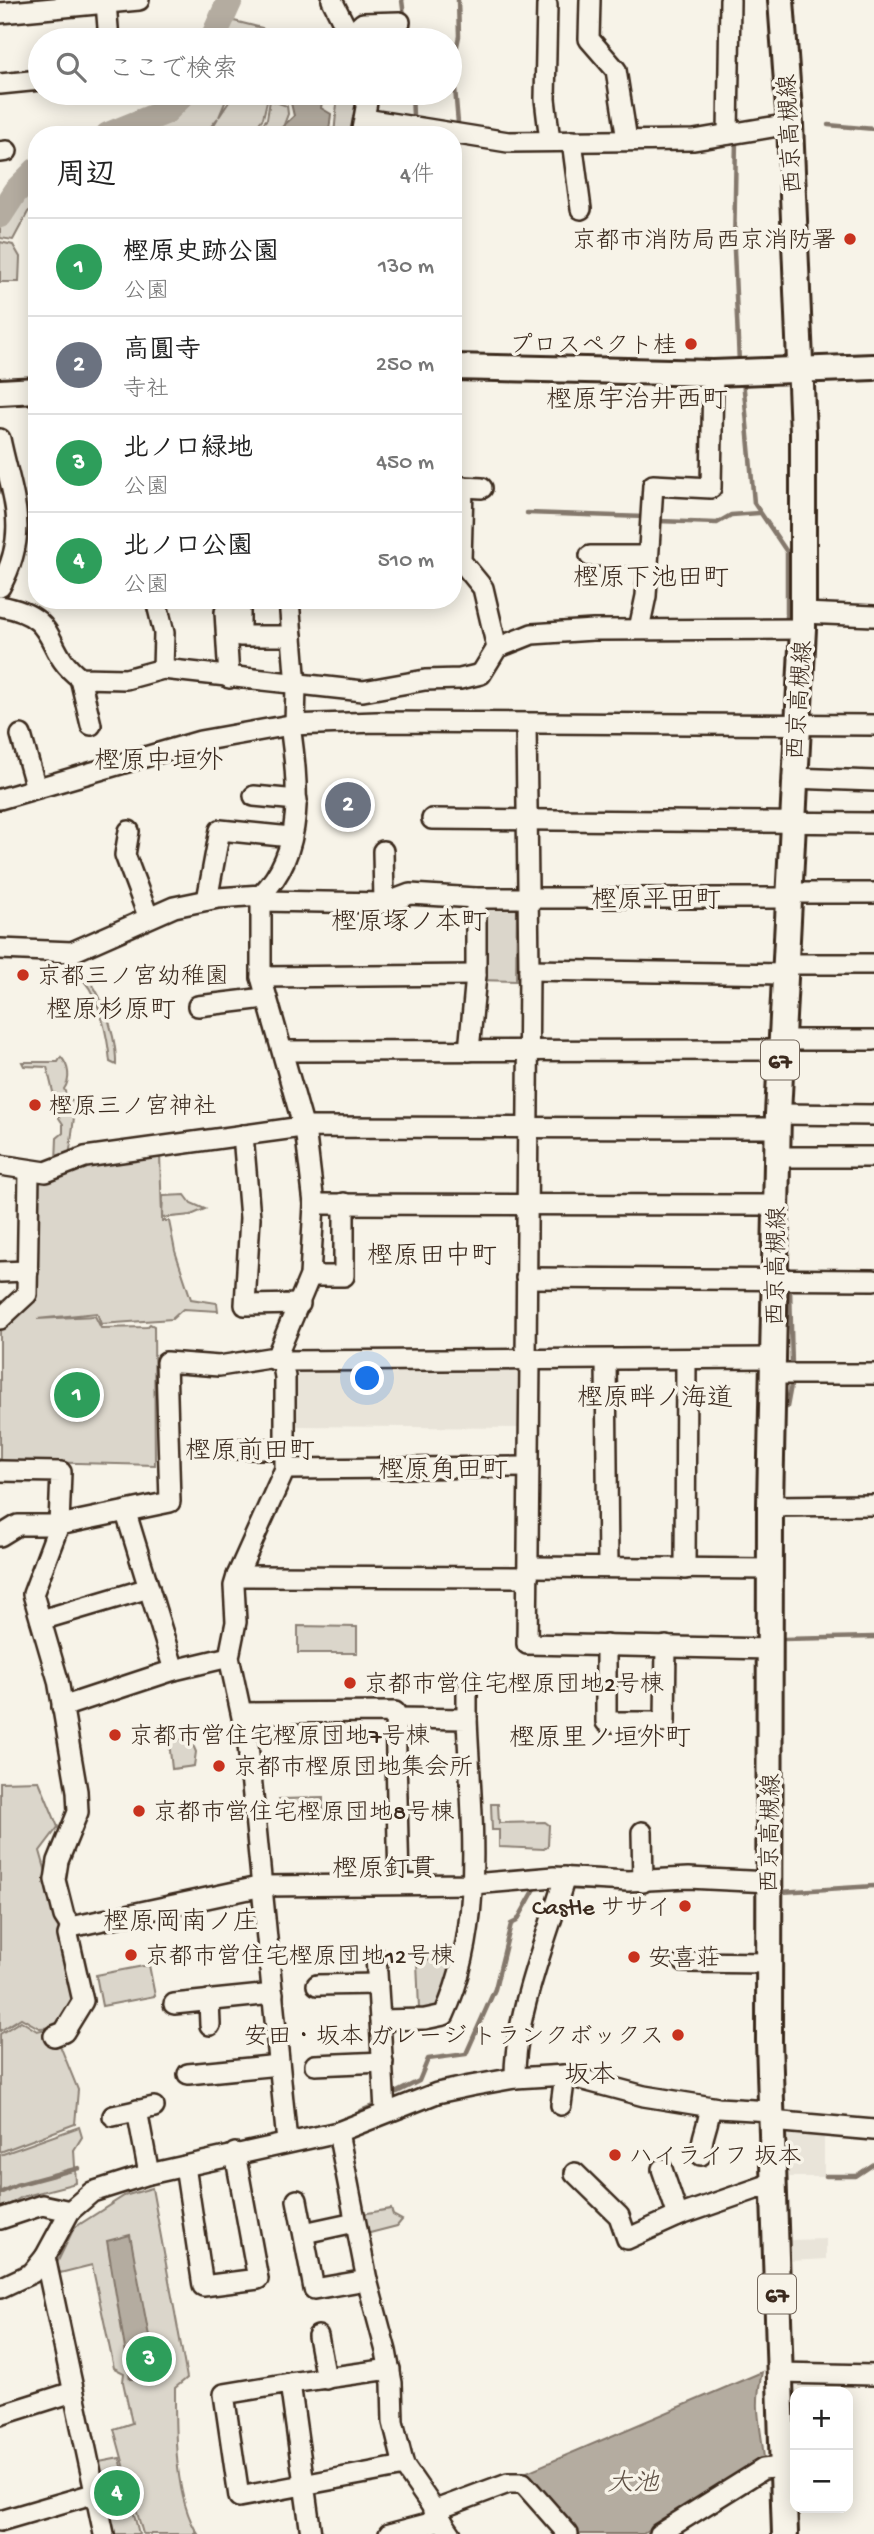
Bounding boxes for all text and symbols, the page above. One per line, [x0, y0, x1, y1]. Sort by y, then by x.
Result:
search box [28, 28, 462, 105]
icon: search [52, 48, 90, 86]
text: ここで検索 [108, 56, 238, 87]
street label: 西京高槻線 [774, 73, 810, 195]
text: 周辺 [56, 160, 116, 195]
text: 4件 [400, 163, 434, 190]
place label: 京都市消防局西京消防署 [572, 227, 836, 257]
marker: 京都市消防局西京消防署 [842, 231, 858, 247]
text: 樫原史跡公園 [123, 239, 279, 270]
text: 1 [74, 254, 84, 281]
text: 130 m [378, 254, 434, 281]
text: 公園 [123, 279, 169, 306]
place label: プロスペクト桂 [509, 332, 677, 362]
marker: プロスペクト桂 [683, 336, 699, 352]
text: 高圓寺 [123, 337, 201, 368]
text: 2 [73, 352, 85, 379]
text: 250 m [376, 352, 434, 379]
text: 寺社 [123, 377, 169, 404]
district label: 樫原宇治井西町 [546, 385, 728, 418]
text: 北ノ口緑地 [123, 435, 253, 466]
text: 3 [73, 450, 85, 477]
text: 450 m [376, 450, 434, 477]
text: 公園 [123, 475, 169, 502]
text: 北ノ口公園 [123, 533, 253, 564]
text: 4 [74, 548, 84, 575]
text: 510 m [378, 548, 434, 575]
district label: 樫原下池田町 [573, 564, 729, 596]
text: 公園 [123, 573, 169, 600]
street label: 西京高槻線 [782, 639, 820, 761]
district label: 樫原中垣外 [94, 746, 224, 779]
pin: 2 [325, 779, 371, 831]
district label: 樫原平田町 [591, 886, 721, 918]
district label: 樫原塚ノ本町 [331, 908, 487, 940]
place label: 京都三ノ宮幼稚園 [37, 963, 229, 993]
marker: 京都三ノ宮幼稚園 [15, 967, 31, 983]
district label: 樫原杉原町 [46, 996, 176, 1028]
road number: 67 [761, 1040, 799, 1079]
place label: 樫原三ノ宮神社 [49, 1093, 217, 1123]
marker: 樫原三ノ宮神社 [27, 1097, 43, 1113]
street label: 西京高槻線 [762, 1206, 794, 1326]
district label: 樫原田中町 [367, 1241, 497, 1274]
your location [350, 1361, 384, 1395]
pin: 1 [54, 1369, 100, 1421]
district label: 樫原畔ノ海道 [577, 1384, 733, 1416]
district label: 樫原前田町 [185, 1436, 315, 1469]
district label: 樫原角田町 [378, 1455, 508, 1488]
place label: 京都市営住宅樫原団地2号棟 [364, 1671, 664, 1701]
marker: 京都市営住宅樫原団地2号棟 [342, 1675, 358, 1691]
place label: 京都市営住宅樫原団地7号棟 [129, 1723, 429, 1753]
district label: 樫原里ノ垣外町 [509, 1723, 691, 1756]
marker: 京都市営住宅樫原団地7号棟 [107, 1727, 123, 1743]
place label: 京都市樫原団地集会所 [233, 1754, 473, 1784]
marker: 京都市樫原団地集会所 [211, 1758, 227, 1774]
street label: 西京高槻線 [756, 1773, 788, 1893]
place label: 京都市営住宅樫原団地8号棟 [153, 1799, 454, 1829]
marker: 京都市営住宅樫原団地8号棟 [131, 1803, 147, 1819]
district label: 樫原釘貫 [332, 1855, 436, 1887]
place label: Castle ササイ [532, 1895, 671, 1924]
marker: Castle ササイ [677, 1898, 693, 1914]
district label: 樫原岡南ノ庄 [103, 1907, 259, 1940]
place label: 京都市営住宅樫原団地12号棟 [145, 1943, 454, 1973]
place label: 安喜荘 [648, 1945, 720, 1975]
marker: 京都市営住宅樫原団地12号棟 [123, 1947, 139, 1963]
marker: 安喜荘 [626, 1949, 642, 1965]
place label: 安田・坂本 ガレージ トランクボックス [244, 2023, 664, 2053]
marker: 安田・坂本 ガレージ トランクボックス [670, 2027, 686, 2043]
district label: 坂本 [564, 2061, 616, 2093]
place label: ハイライフ 坂本 [629, 2143, 802, 2173]
marker: ハイライフ 坂本 [607, 2147, 623, 2163]
road number: 67 [758, 2274, 796, 2314]
pin: 3 [126, 2333, 172, 2385]
map controls [790, 2387, 853, 2513]
button: + [790, 2387, 853, 2450]
button: − [790, 2450, 853, 2513]
pin: 4 [94, 2467, 140, 2519]
water label: 大池 [607, 2469, 660, 2501]

